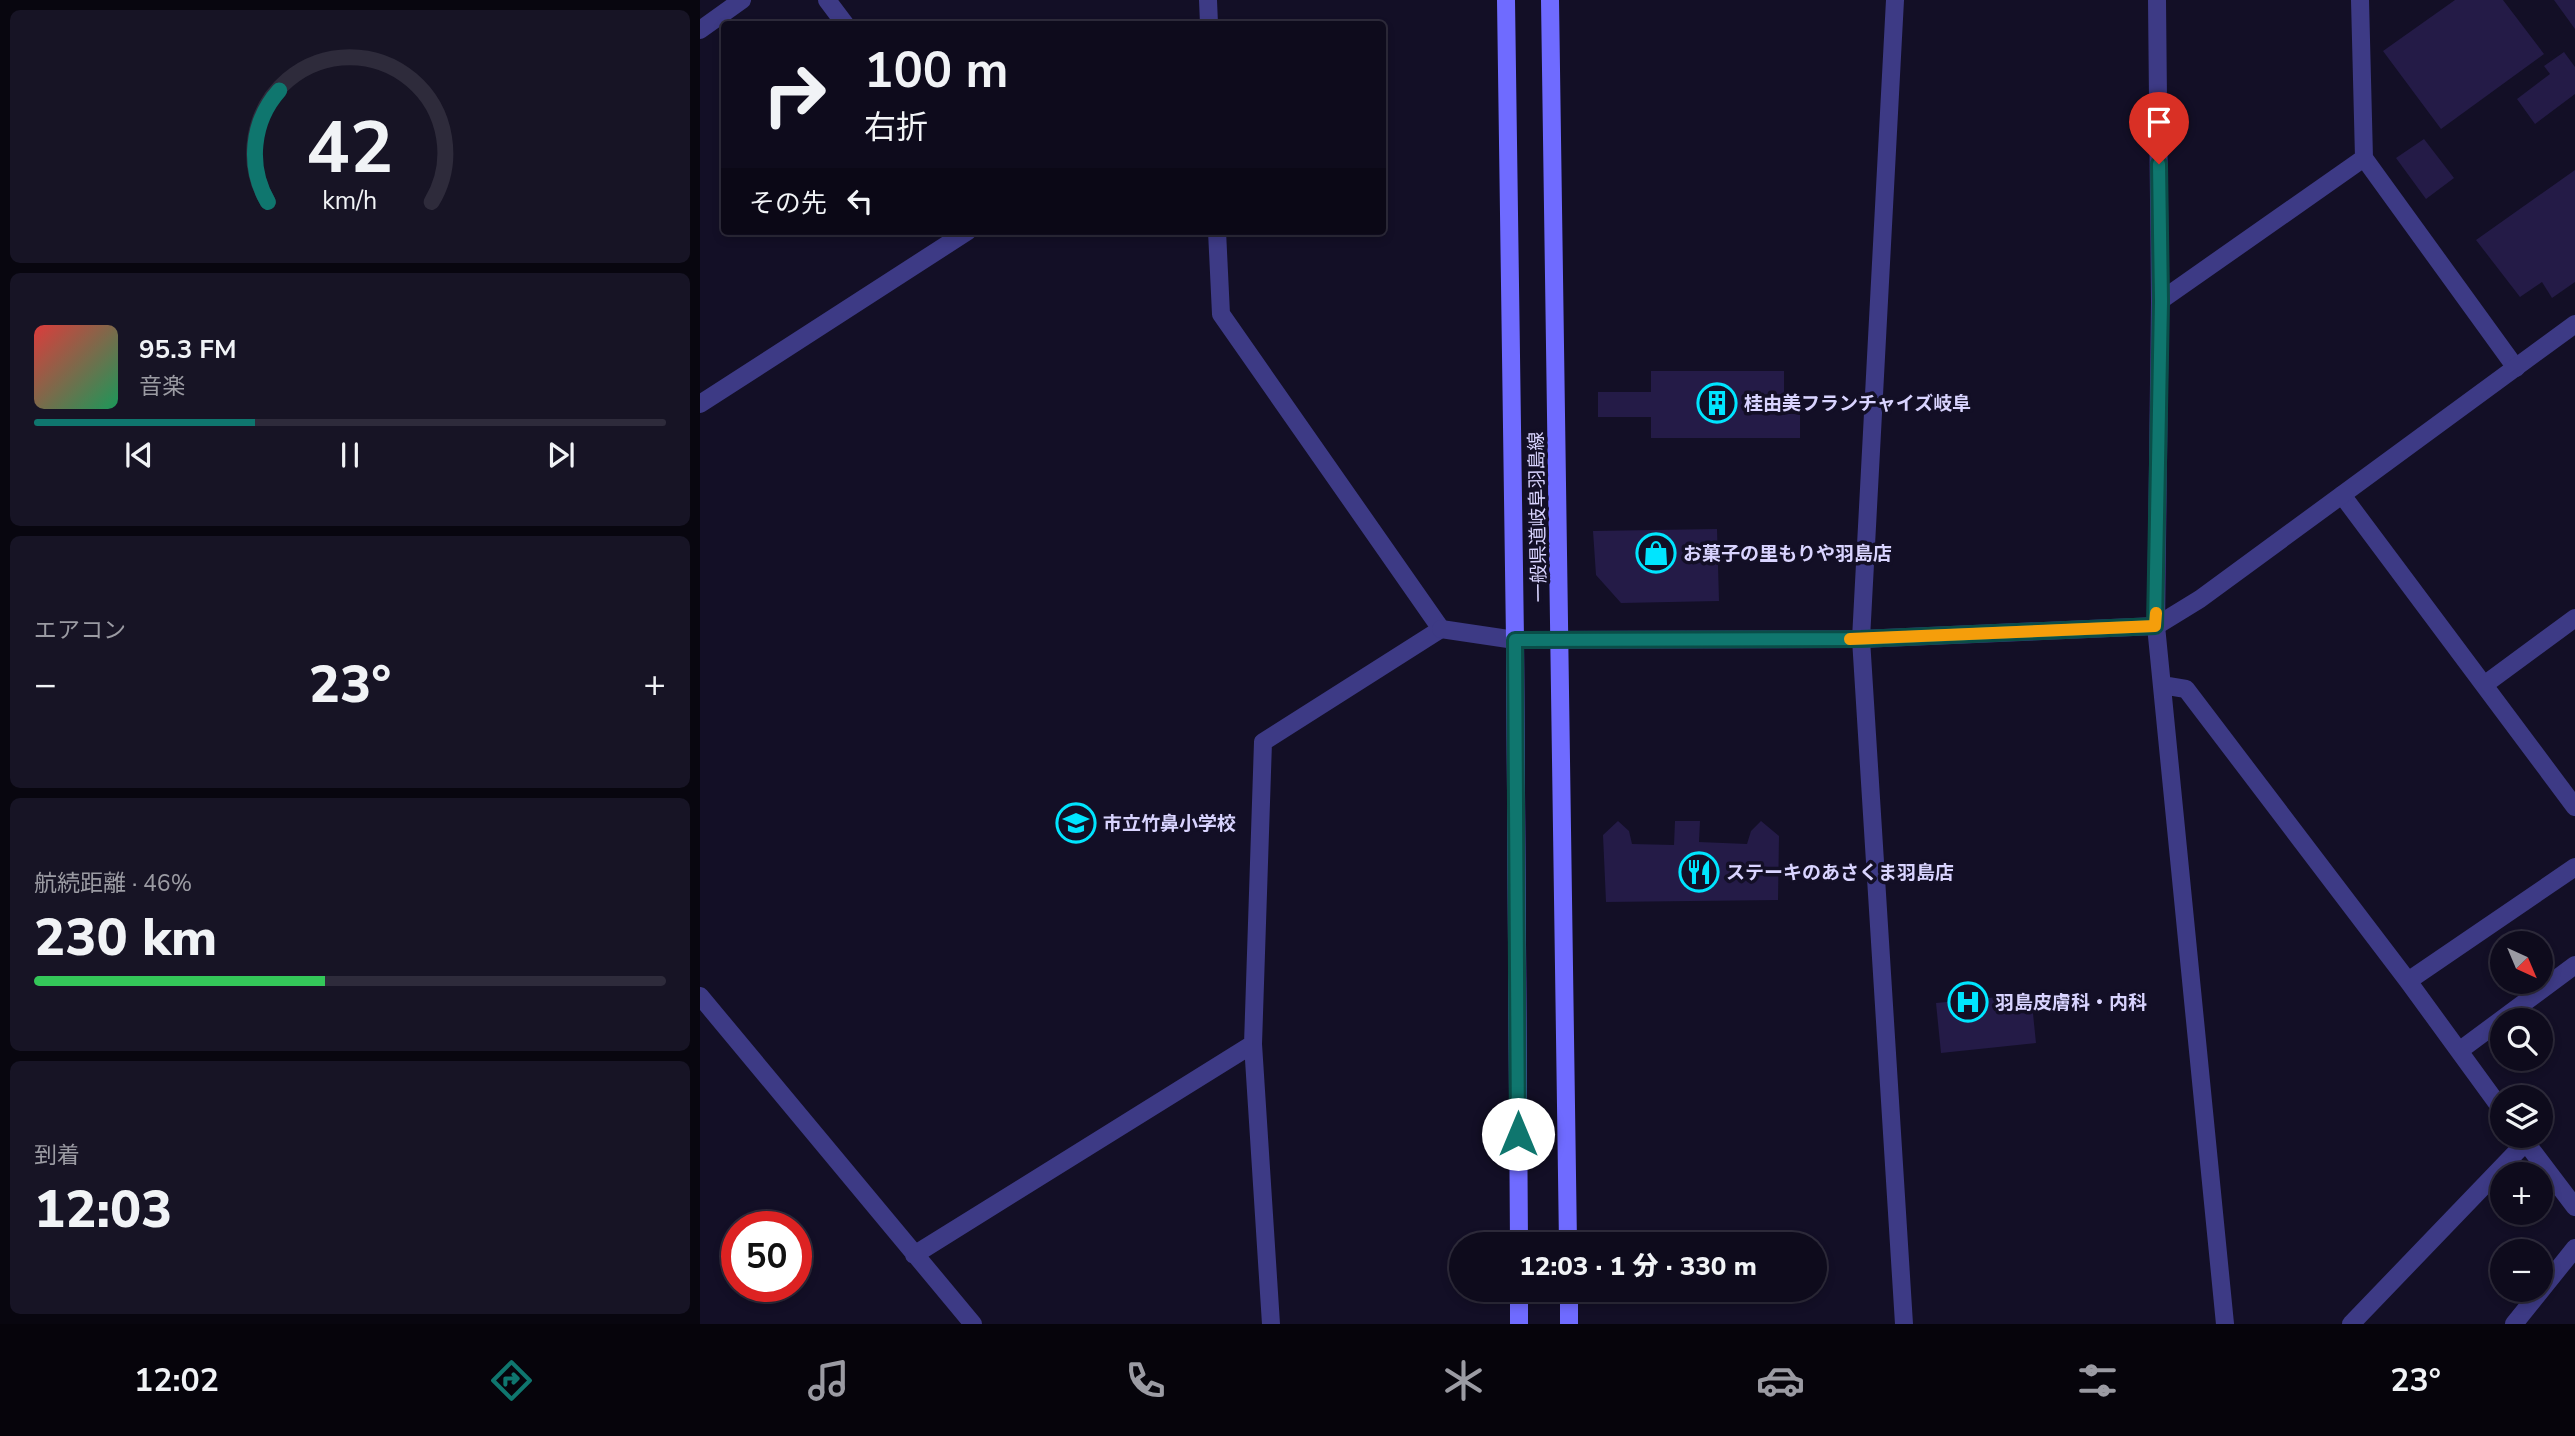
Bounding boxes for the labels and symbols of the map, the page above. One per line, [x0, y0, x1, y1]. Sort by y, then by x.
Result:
pin [2129, 92, 2189, 164]
building icon: 桂由美フランチャイズ岐阜 [1696, 382, 1738, 424]
place label: 桂由美フランチャイズ岐阜 [1744, 391, 1971, 417]
street label: 一般県道岐阜羽島線 [1524, 431, 1552, 603]
shop icon: お菓子の里もりや羽島店 [1635, 532, 1677, 574]
place label: お菓子の里もりや羽島店 [1683, 541, 1892, 567]
school or university icon: 市立竹鼻小学校 [1055, 802, 1097, 844]
place label: 市立竹鼻小学校 [1103, 811, 1236, 837]
restaurant icon: ステーキのあさくま羽島店 [1678, 851, 1720, 893]
place label: ステーキのあさくま羽島店 [1726, 860, 1954, 886]
north arrow [2490, 931, 2553, 994]
hospital icon: 羽島皮膚科・内科 [1947, 981, 1989, 1023]
place label: 羽島皮膚科・内科 [1995, 990, 2147, 1016]
position arrow [1481, 1097, 1555, 1171]
speed limit sign: 50 [721, 1211, 812, 1302]

